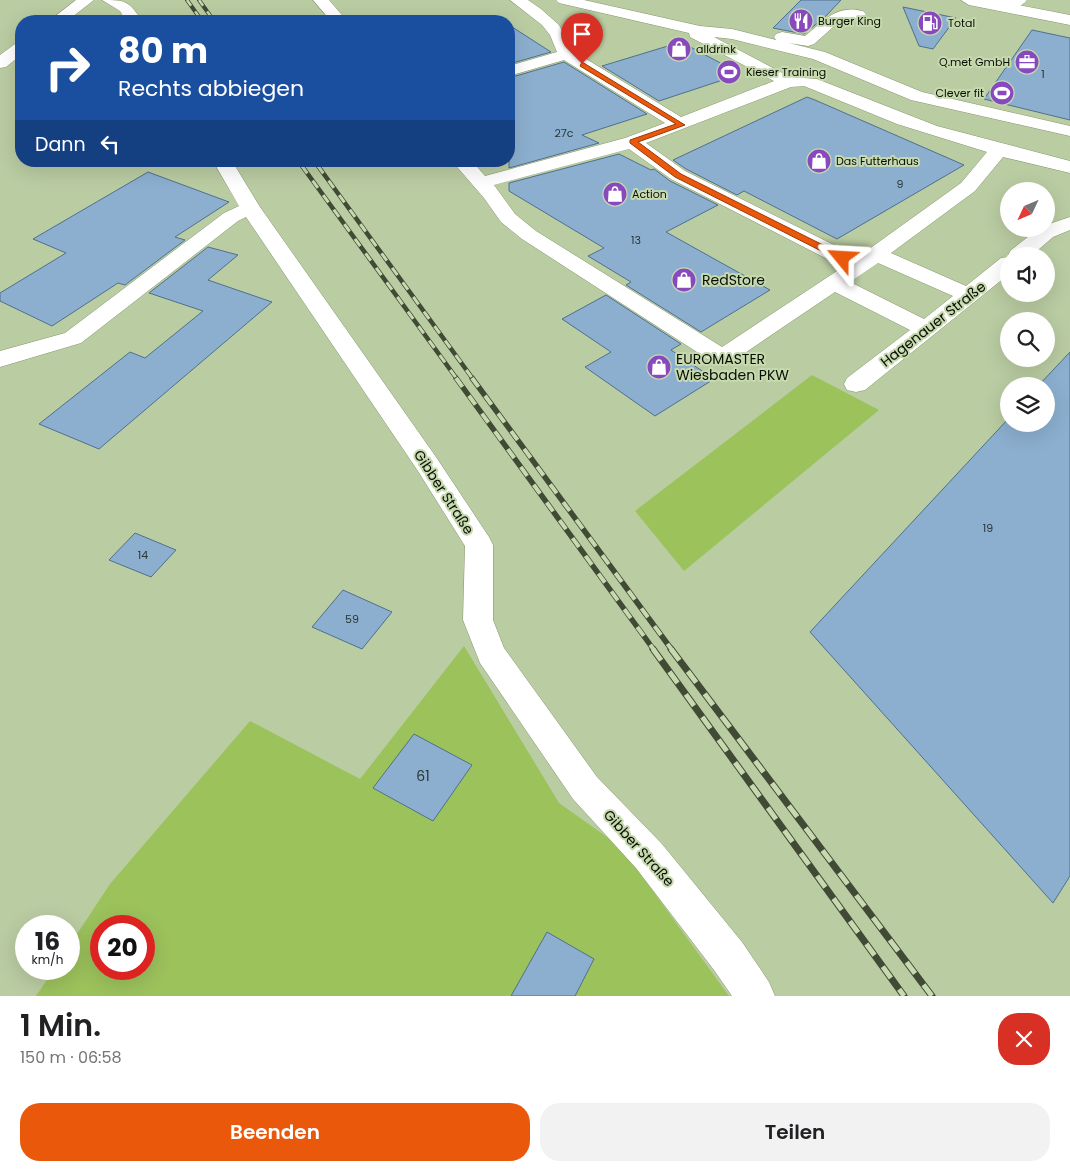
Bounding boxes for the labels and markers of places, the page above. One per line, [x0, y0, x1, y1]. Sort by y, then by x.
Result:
restaurant icon: Burger King [788, 8, 814, 34]
fuel station icon: Total [917, 10, 943, 36]
pin [561, 13, 603, 64]
place label: Burger King [818, 13, 881, 29]
place label: Total [948, 15, 975, 31]
shop icon: alldrink [666, 36, 692, 62]
place label: alldrink [696, 41, 736, 57]
office icon: Q.met GmbH [1014, 49, 1040, 75]
place label: Q.met GmbH [939, 54, 1010, 70]
sports icon: Kieser Training [716, 59, 742, 85]
place label: Kieser Training [746, 64, 826, 80]
sports icon: Clever fit [989, 80, 1015, 106]
place label: Clever fit [936, 85, 984, 101]
shop icon: Das Futterhaus [806, 148, 832, 174]
place label: Das Futterhaus [836, 153, 919, 169]
shop icon: Action [602, 181, 628, 207]
place label: Action [632, 186, 667, 202]
shop icon: RedStore [671, 267, 697, 293]
place label: RedStore [702, 270, 765, 290]
place label: EUROMASTER Wiesbaden PKW [676, 349, 789, 385]
shop icon: EUROMASTER Wiesbaden PKW [646, 354, 672, 380]

